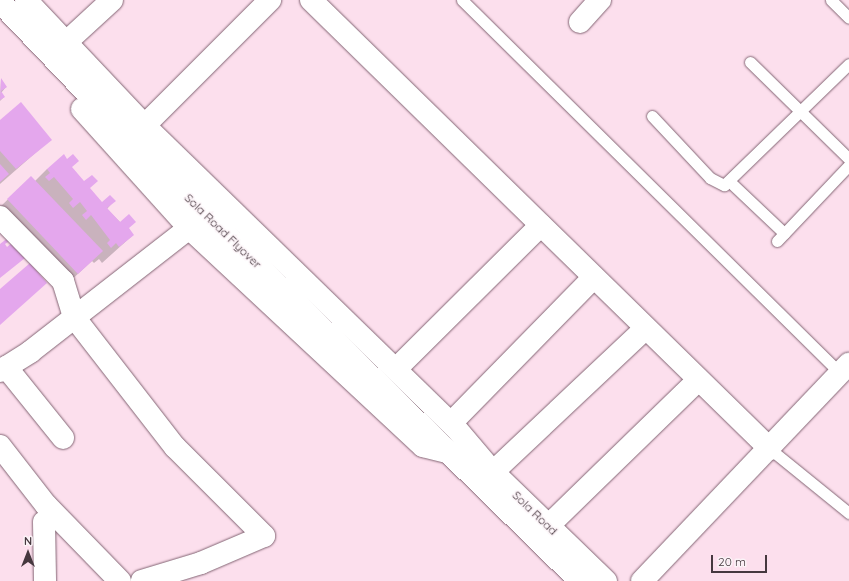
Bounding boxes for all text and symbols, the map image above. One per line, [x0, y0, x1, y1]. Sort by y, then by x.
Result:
street label: Sola Road Flyover [182, 191, 264, 271]
street label: Sola Road [509, 488, 561, 538]
north arrow [8, 533, 48, 573]
text: N [24, 534, 32, 548]
scale bar [713, 547, 769, 573]
text: 20 m [718, 554, 746, 569]

